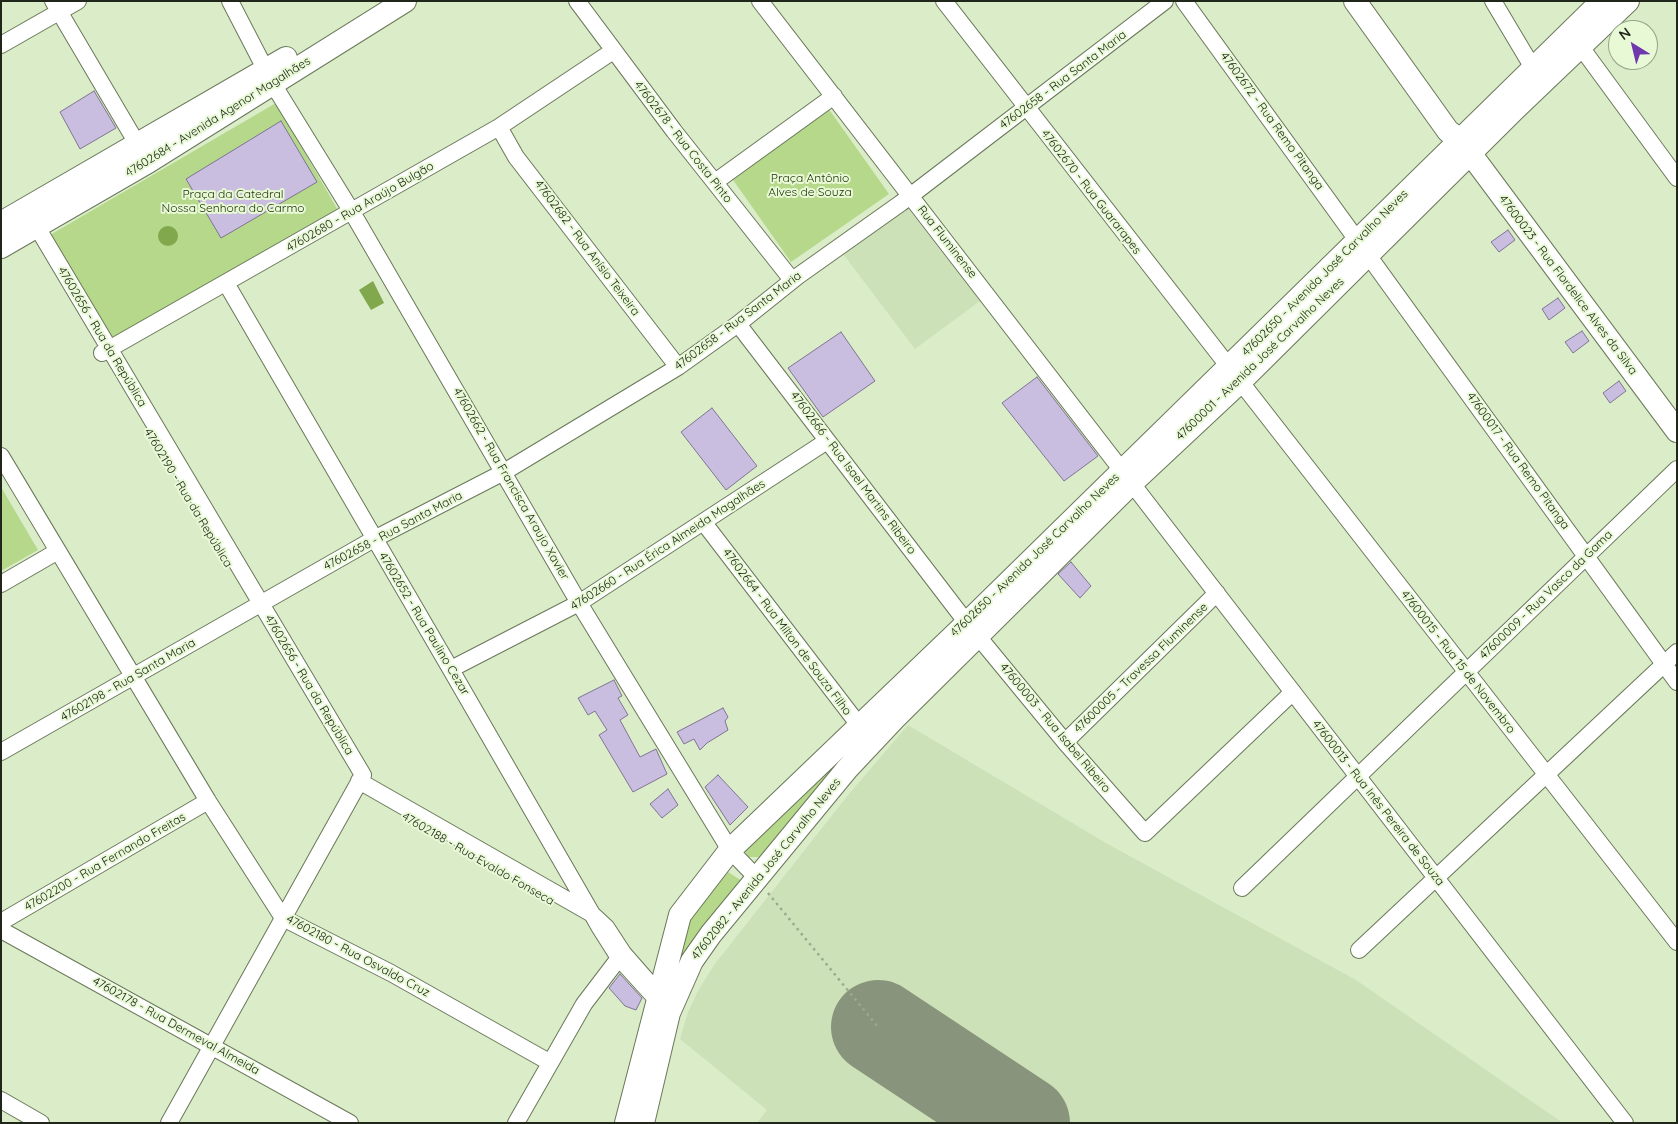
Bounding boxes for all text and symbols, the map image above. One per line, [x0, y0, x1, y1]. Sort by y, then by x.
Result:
north arrow [1608, 20, 1658, 70]
text: N [1615, 23, 1634, 44]
street label: 47602658 - Rua Santa Maria [997, 28, 1129, 132]
street label: 47602672 - Rua Remo Pitanga [1217, 49, 1327, 193]
street label: 47602684 - Avenida Agenor Magalhães [123, 54, 313, 180]
street label: 47602678 - Rua Costa Pinto [631, 78, 735, 206]
street label: 47602670 - Rua Guararapes [1038, 127, 1144, 257]
street label: 47602680 - Rua Araújo Bulgão [284, 159, 436, 255]
park label: Praça Antônio Alves de Souza [768, 171, 852, 199]
street label: 47602682 - Rua Anísio Teixeira [531, 177, 643, 319]
park label: Praça da Catedral Nossa Senhora do Carmo [161, 187, 305, 215]
street label: 47602650 - Avenida José Carvalho Neves [1239, 187, 1411, 359]
street label: 47600023 - Rua Flordelice Alves da Silva [1496, 192, 1640, 378]
street label: Rua Fluminense [914, 203, 980, 281]
street label: 47602656 - Rua da República [54, 264, 150, 410]
street label: 47602658 - Rua Santa Maria [672, 269, 804, 373]
street label: 47600001 - Avenida José Carvalho Neves [1173, 275, 1347, 443]
street label: 47602662 - Rua Francisca Araujo Xavier [450, 385, 572, 583]
street label: 47602666 - Rua Isael Martins Ribeiro [787, 389, 919, 557]
street label: 47600017 - Rua Remo Pitanga [1463, 390, 1573, 532]
street label: 47602190 - Rua da República [141, 426, 235, 570]
street label: 47602650 - Avenida José Carvalho Neves [948, 470, 1122, 640]
street label: 47602660 - Rua Érica Almeida Magalhães [568, 477, 768, 613]
street label: 47602658 - Rua Santa Maria [321, 488, 465, 574]
street label: 47600009 - Rua Vasco da Gama [1477, 528, 1615, 662]
street label: 47602664 - Rua Mílton de Souza Filho [719, 546, 855, 718]
street label: 47602652 - Rua Paulino Cezar [376, 550, 472, 698]
street label: 47600015 - Rua 15 de Novembro [1398, 588, 1518, 736]
street label: 47600005 - Travessa Fluminense [1071, 600, 1211, 736]
street label: 47602656 - Rua da República [261, 612, 357, 758]
street label: 47602198 - Rua Santa Maria [58, 635, 198, 725]
street label: 47600003 - Rua Isabel Ribeiro [997, 660, 1113, 796]
street label: 47600013 - Rua Inês Pereira de Souza [1309, 717, 1447, 889]
street label: 47602082 - Avenida José Carvalho Neves [688, 775, 844, 963]
street label: 47602188 - Rua Evaldo Fonseca [399, 809, 557, 909]
street label: 47602200 - Rua Fernando Freitas [22, 810, 188, 914]
street label: 47602180 - Rua Osvaldo Cruz [284, 912, 432, 1000]
street label: 47602178 - Rua Dermeval Almeida [90, 974, 262, 1078]

